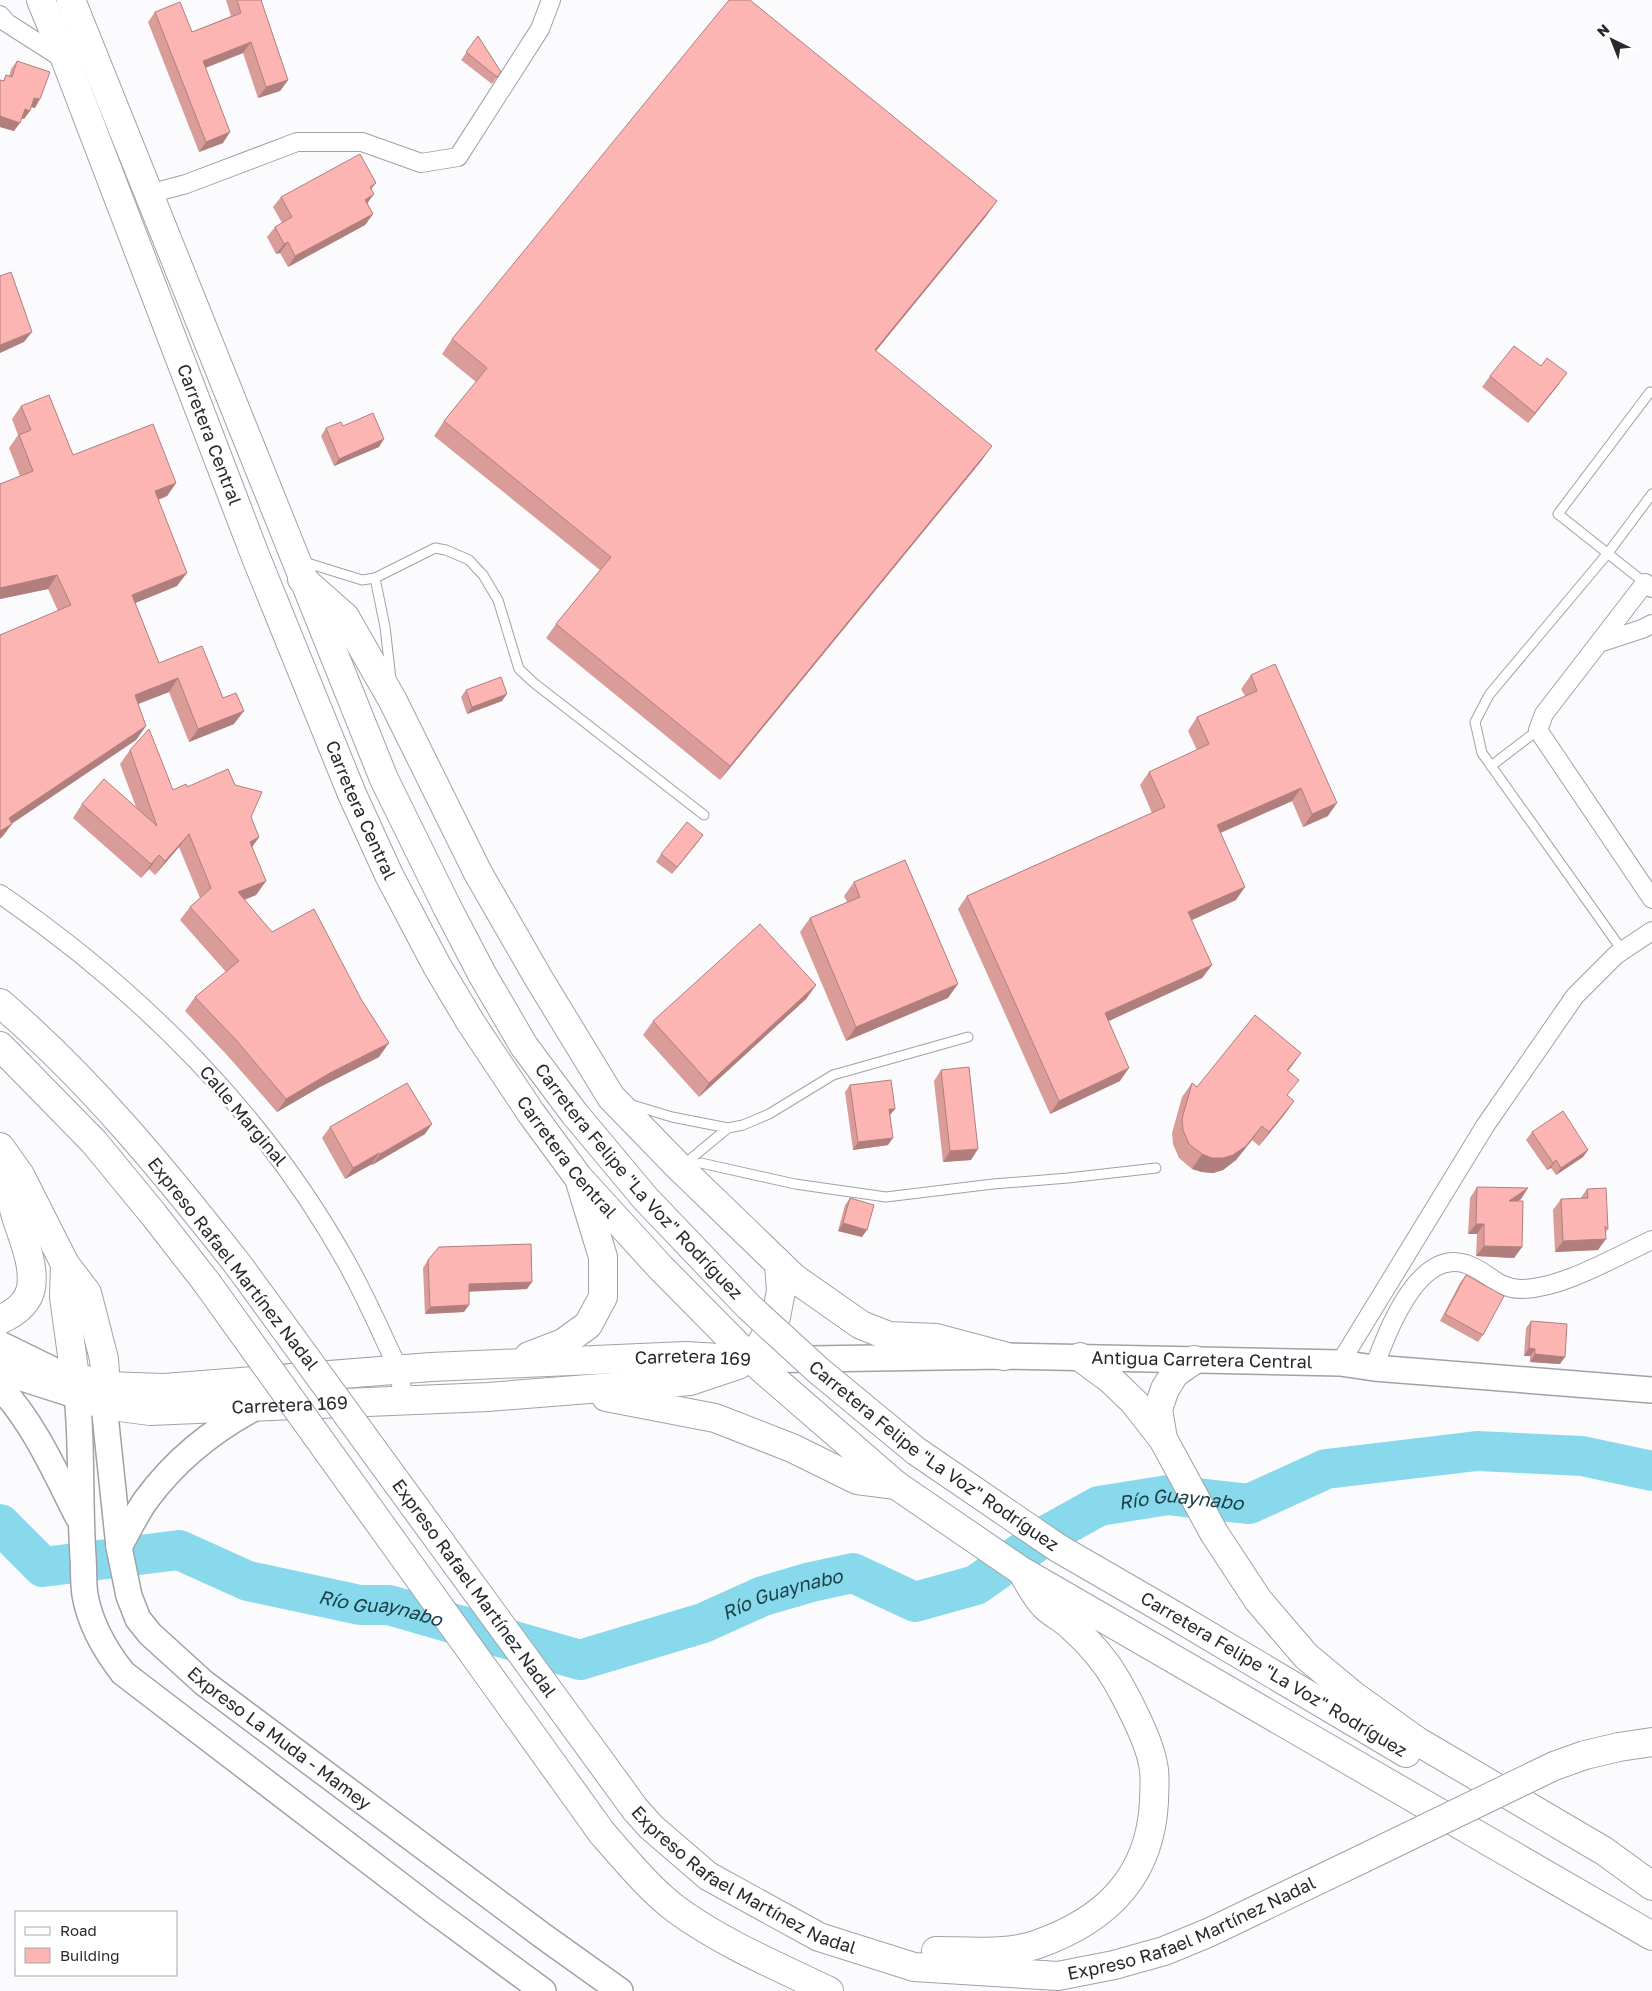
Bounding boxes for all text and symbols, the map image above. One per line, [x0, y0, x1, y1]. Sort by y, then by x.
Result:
north arrow [1587, 15, 1637, 65]
text: N [1593, 20, 1612, 40]
street label: Carretera Central [173, 361, 247, 508]
street label: Carretera Central [321, 737, 402, 883]
street label: Carretera Felipe "La Voz" Rodríguez [531, 1059, 748, 1304]
street label: Calle Marginal [195, 1061, 292, 1170]
street label: Carretera Central [513, 1091, 622, 1222]
street label: Expreso Rafael Martínez Nadal [144, 1152, 324, 1375]
street label: Carretera 169 [634, 1344, 752, 1370]
street label: Antigua Carretera Central [1091, 1346, 1313, 1372]
street label: Carretera Felipe "La Voz" Rodríguez [805, 1355, 1063, 1555]
street label: Carretera 169 [231, 1391, 348, 1418]
street label: Expreso Rafael Martínez Nadal [388, 1474, 562, 1701]
water label: Río Guaynabo [1117, 1483, 1246, 1514]
water label: Río Guaynabo [718, 1563, 846, 1624]
water label: Río Guaynabo [317, 1584, 446, 1631]
street label: Carretera Felipe "La Voz" Rodríguez [1137, 1586, 1411, 1761]
street label: Expreso La Muda - Mamey [183, 1661, 376, 1814]
street label: Expreso Rafael Martínez Nadal [627, 1801, 859, 1958]
street label: Expreso Rafael Martínez Nadal [1065, 1871, 1319, 1984]
legend [15, 1911, 178, 1976]
text: Road [60, 1921, 97, 1939]
text: Building [60, 1946, 120, 1964]

